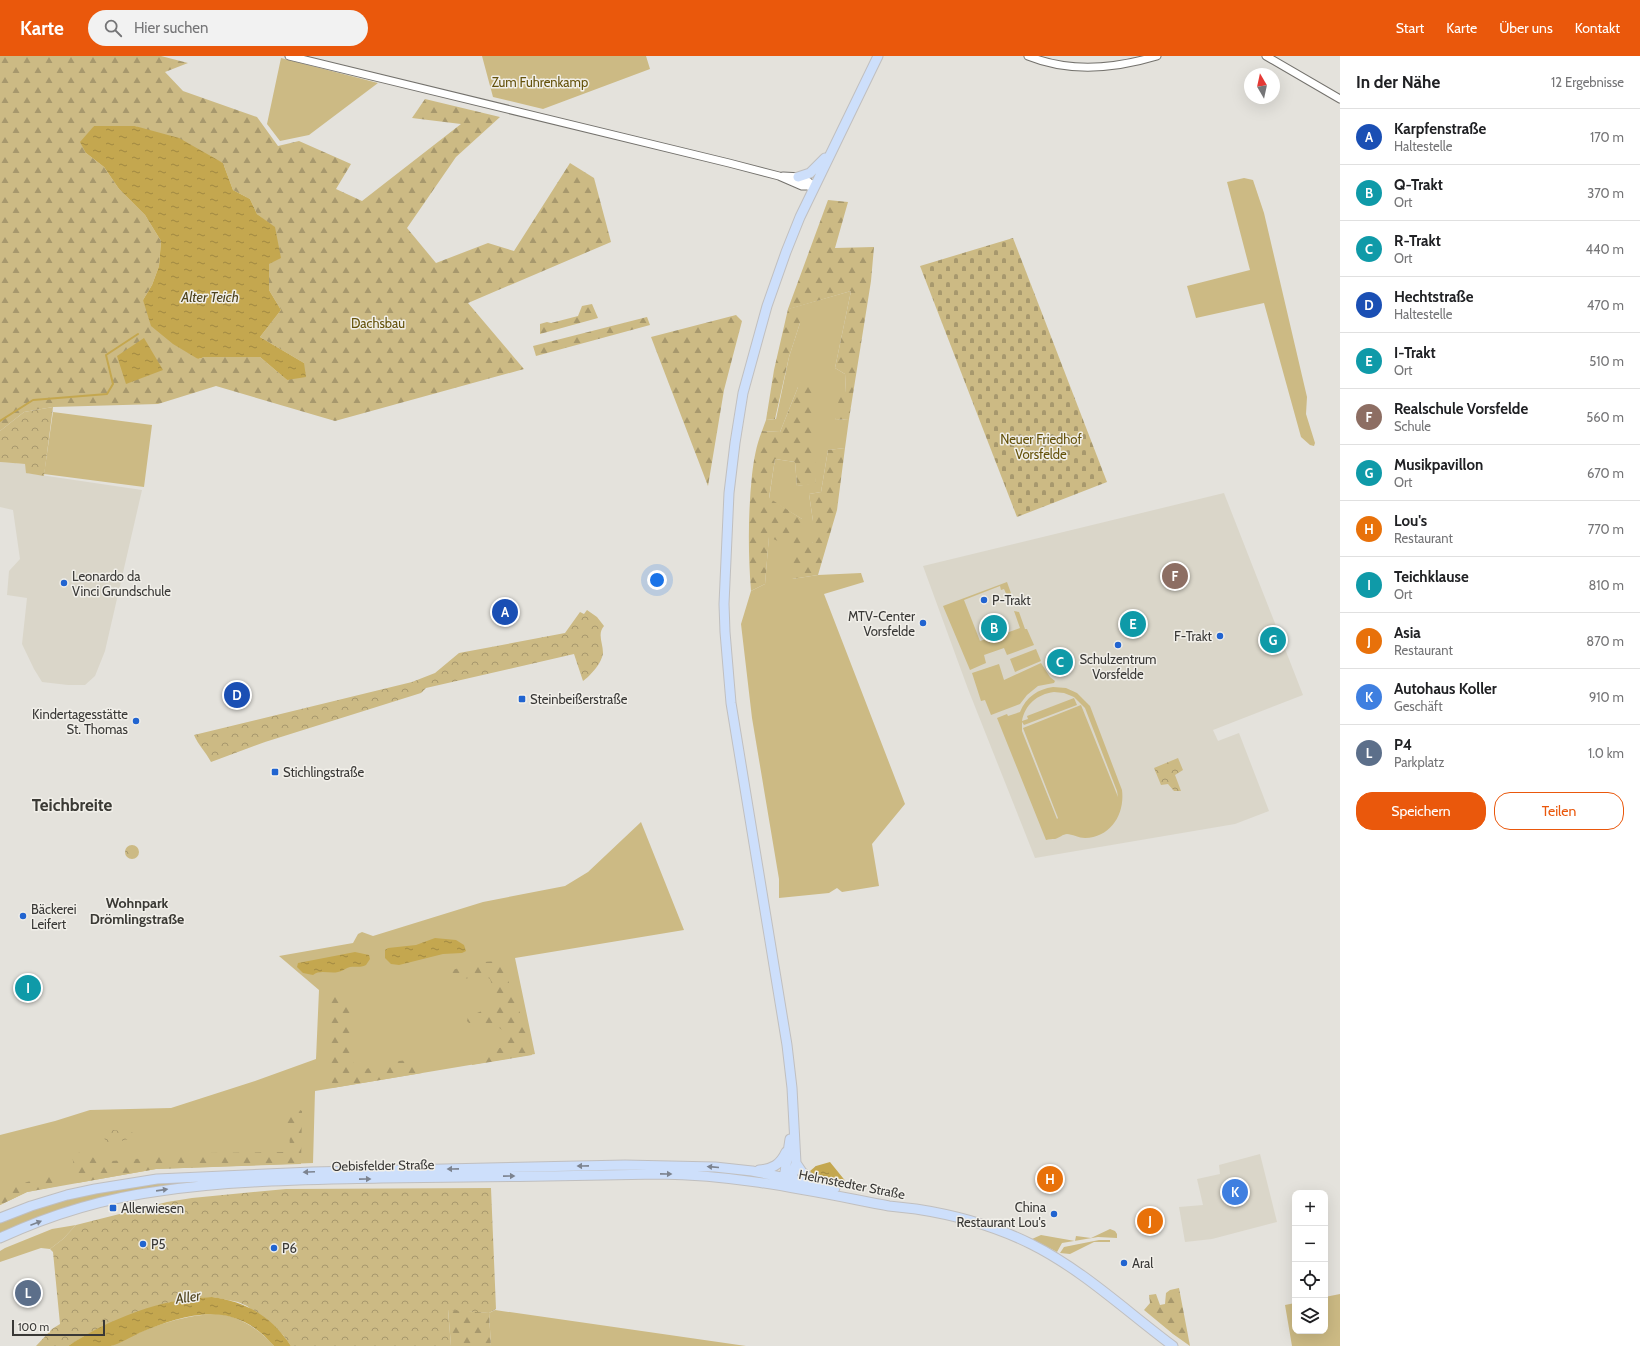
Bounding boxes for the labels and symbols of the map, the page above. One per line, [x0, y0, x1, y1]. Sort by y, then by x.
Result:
north arrow [1244, 68, 1280, 104]
park label: Zum Fuhrenkamp [492, 74, 588, 90]
water label: Alter Teich [180, 288, 239, 306]
park label: Dachsbau [351, 315, 405, 331]
park label: Neuer Friedhof Vorsfelde [1000, 431, 1082, 462]
pin: F [1162, 561, 1188, 591]
place label: Leonardo da Vinci Grundschule [72, 568, 171, 599]
your location [647, 570, 667, 590]
marker: Leonardo da Vinci Grundschule [59, 578, 69, 588]
place label: P-Trakt [992, 592, 1031, 608]
marker: P-Trakt [979, 595, 989, 605]
pin: A [492, 597, 518, 627]
place label: MTV-Center Vorsfelde [848, 608, 916, 639]
pin: E [1120, 609, 1146, 639]
pin: B [981, 613, 1007, 643]
marker: MTV-Center Vorsfelde [918, 618, 928, 628]
pin: G [1260, 625, 1286, 655]
place label: F-Trakt [1174, 628, 1213, 644]
marker: F-Trakt [1215, 631, 1225, 641]
marker: Schulzentrum Vorsfelde [1113, 640, 1123, 650]
pin: C [1047, 647, 1073, 677]
place label: Schulzentrum Vorsfelde [1080, 651, 1156, 682]
pin: D [224, 680, 250, 710]
place label: Steinbeißerstraße [530, 691, 628, 707]
marker: Steinbeißerstraße [517, 694, 527, 704]
place label: Kindertagesstätte St. Thomas [32, 706, 129, 737]
marker: Kindertagesstätte St. Thomas [131, 716, 141, 726]
place label: Stichlingstraße [283, 764, 365, 780]
marker: Stichlingstraße [270, 767, 280, 777]
district label: Teichbreite [32, 795, 113, 815]
district label: Wohnpark Drömlingstraße [90, 894, 184, 928]
place label: Bäckerei Leifert [31, 901, 76, 932]
marker: Bäckerei Leifert [18, 911, 28, 921]
pin: I [15, 973, 41, 1003]
street label: Oebisfelder Straße [331, 1156, 435, 1174]
one-way arrow [576, 1163, 589, 1169]
one-way arrow [707, 1164, 719, 1170]
pin: H [1037, 1164, 1063, 1194]
one-way arrow [447, 1165, 459, 1172]
street label: Helmstedter Straße [798, 1166, 907, 1202]
one-way arrow [302, 1169, 315, 1175]
one-way arrow [660, 1171, 673, 1177]
one-way arrow [503, 1173, 516, 1179]
one-way arrow [359, 1175, 371, 1182]
pin: K [1222, 1177, 1248, 1207]
one-way arrow [156, 1187, 168, 1194]
place label: China Restaurant Lou's [956, 1199, 1047, 1230]
place label: Allerwiesen [121, 1200, 184, 1216]
marker: Allerwiesen [108, 1203, 118, 1213]
pin: J [1137, 1206, 1163, 1236]
marker: China Restaurant Lou's [1049, 1209, 1059, 1219]
one-way arrow [31, 1220, 43, 1226]
place label: P5 [151, 1236, 165, 1252]
marker: P5 [138, 1239, 148, 1249]
place label: P6 [282, 1240, 297, 1256]
marker: P6 [269, 1243, 279, 1253]
place label: Aral [1132, 1255, 1153, 1271]
marker: Aral [1119, 1258, 1129, 1268]
pin: L [15, 1278, 41, 1308]
water label: Aller [173, 1286, 202, 1308]
scale bar [12, 1318, 105, 1337]

